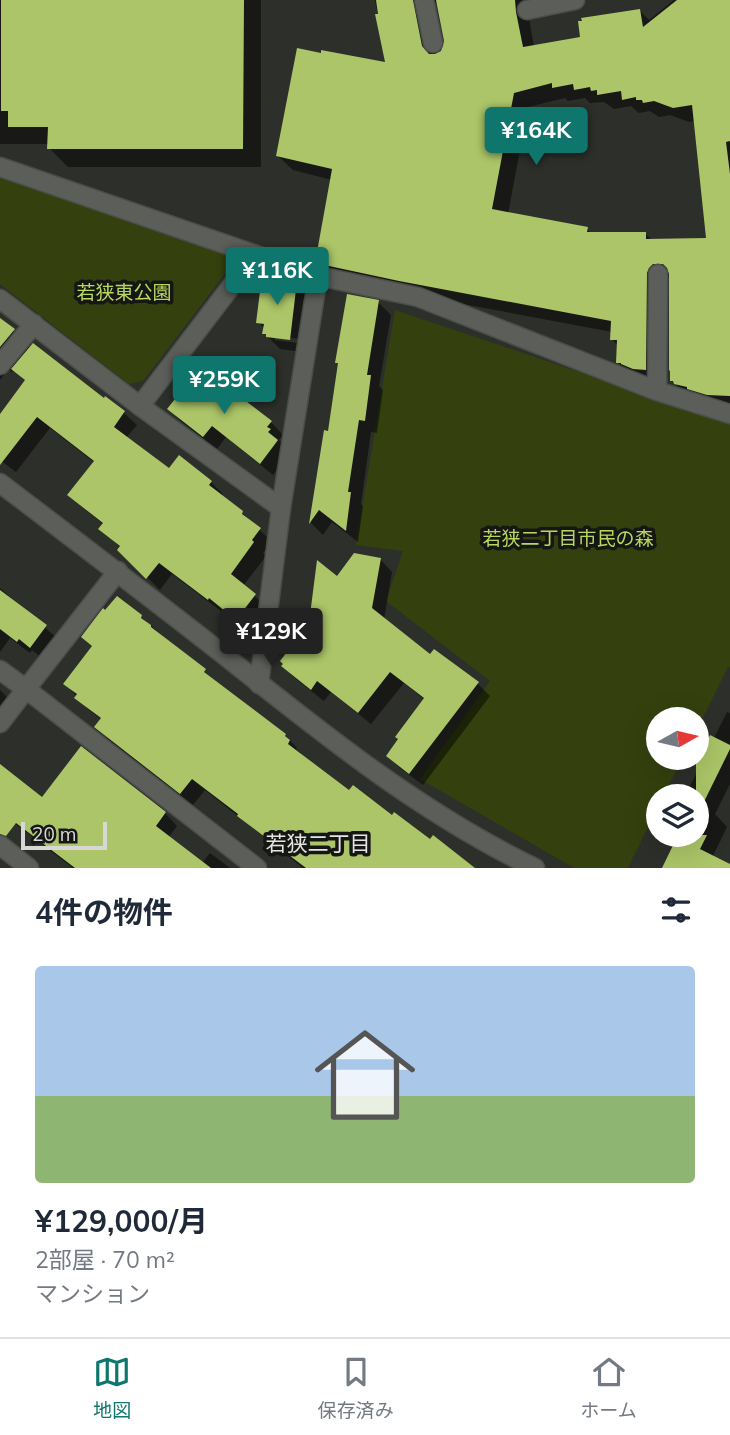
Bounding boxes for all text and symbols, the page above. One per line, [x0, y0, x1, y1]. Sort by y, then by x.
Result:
pin: ¥164K [487, 108, 585, 167]
text: ¥164K [501, 115, 571, 144]
pin: ¥116K [228, 247, 326, 307]
text: ¥116K [242, 255, 312, 284]
park label: 若狭東公園 [76, 280, 172, 304]
pin: ¥259K [175, 356, 273, 416]
text: ¥259K [189, 364, 259, 393]
park label: 若狭二丁目市民の森 [482, 526, 654, 550]
pin: ¥129K [222, 608, 320, 668]
text: ¥129K [236, 616, 306, 645]
north arrow [646, 707, 709, 770]
map controls [646, 707, 709, 847]
button: layers [646, 784, 709, 847]
scale bar [21, 819, 107, 851]
text: 20 m [32, 822, 76, 846]
district label: 若狭二丁目 [266, 830, 371, 856]
icon: filters [657, 891, 695, 929]
text: 4件の物件 [35, 893, 173, 931]
icon: home [302, 1012, 428, 1138]
text: ¥129,000/月 [35, 1202, 208, 1240]
text: 2部屋 · 70 m² [35, 1245, 175, 1274]
text: マンション [35, 1279, 150, 1308]
tab: 地図 [93, 1353, 131, 1422]
tab: 保存済み [318, 1353, 394, 1422]
tab: ホーム [580, 1353, 637, 1422]

